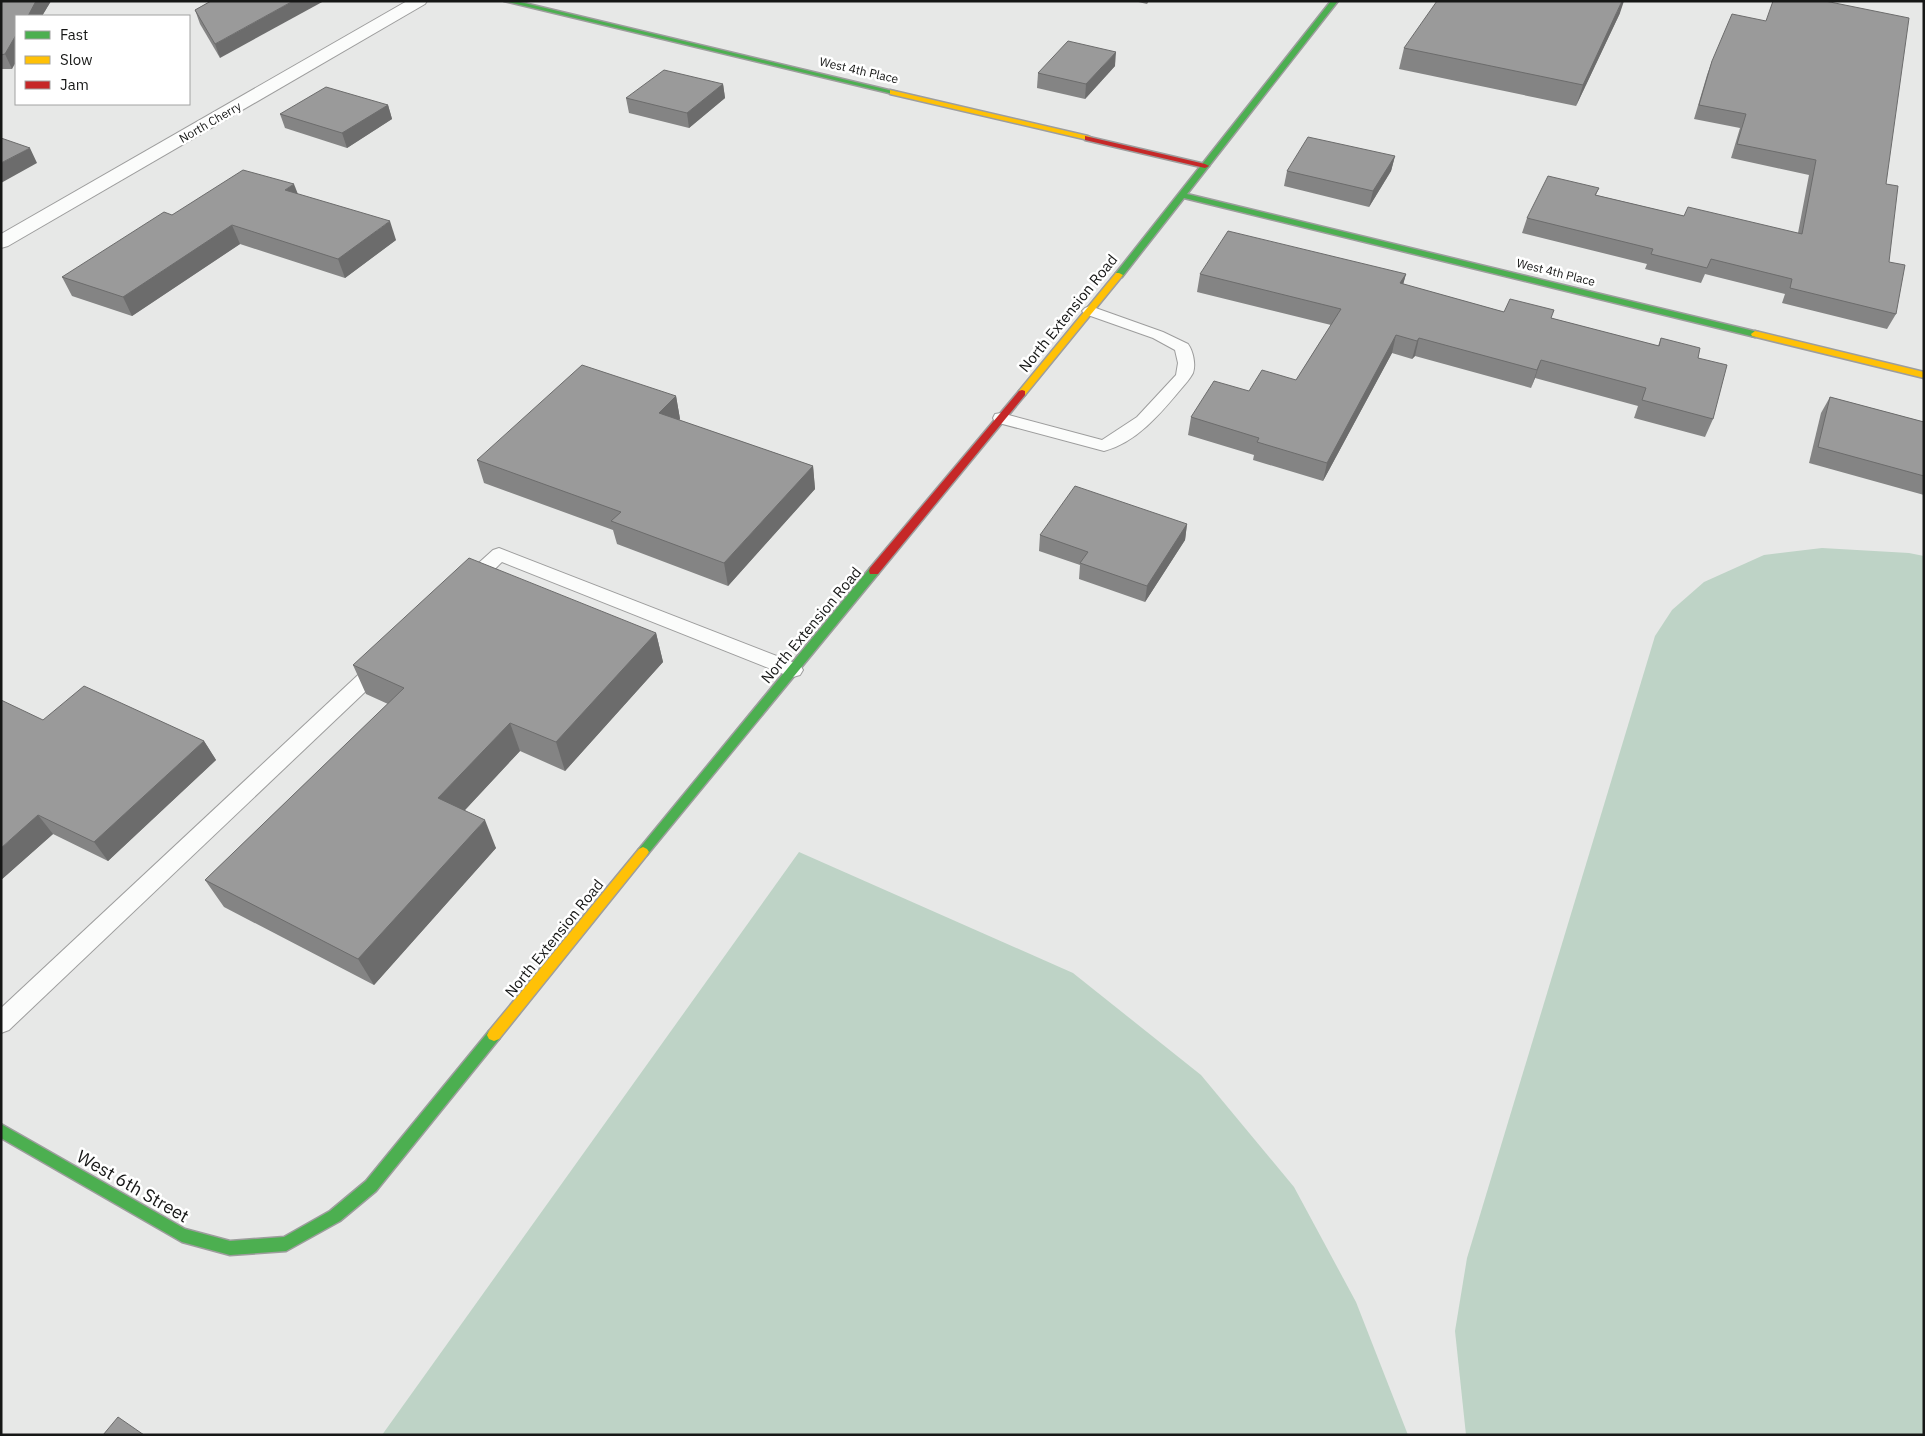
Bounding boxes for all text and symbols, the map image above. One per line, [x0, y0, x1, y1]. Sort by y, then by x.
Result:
legend [15, 15, 190, 105]
text: Fast [60, 25, 88, 44]
text: Slow [60, 50, 93, 69]
street label: West 4th Place [818, 54, 900, 86]
text: Jam [60, 75, 89, 94]
street label: North Cherry [176, 98, 244, 146]
street label: North Extension Road [1015, 250, 1121, 376]
street label: West 4th Place [1515, 255, 1597, 289]
street label: North Extension Road [757, 563, 865, 687]
street label: North Extension Road [501, 875, 607, 1001]
street label: West 6th Street [73, 1145, 193, 1227]

